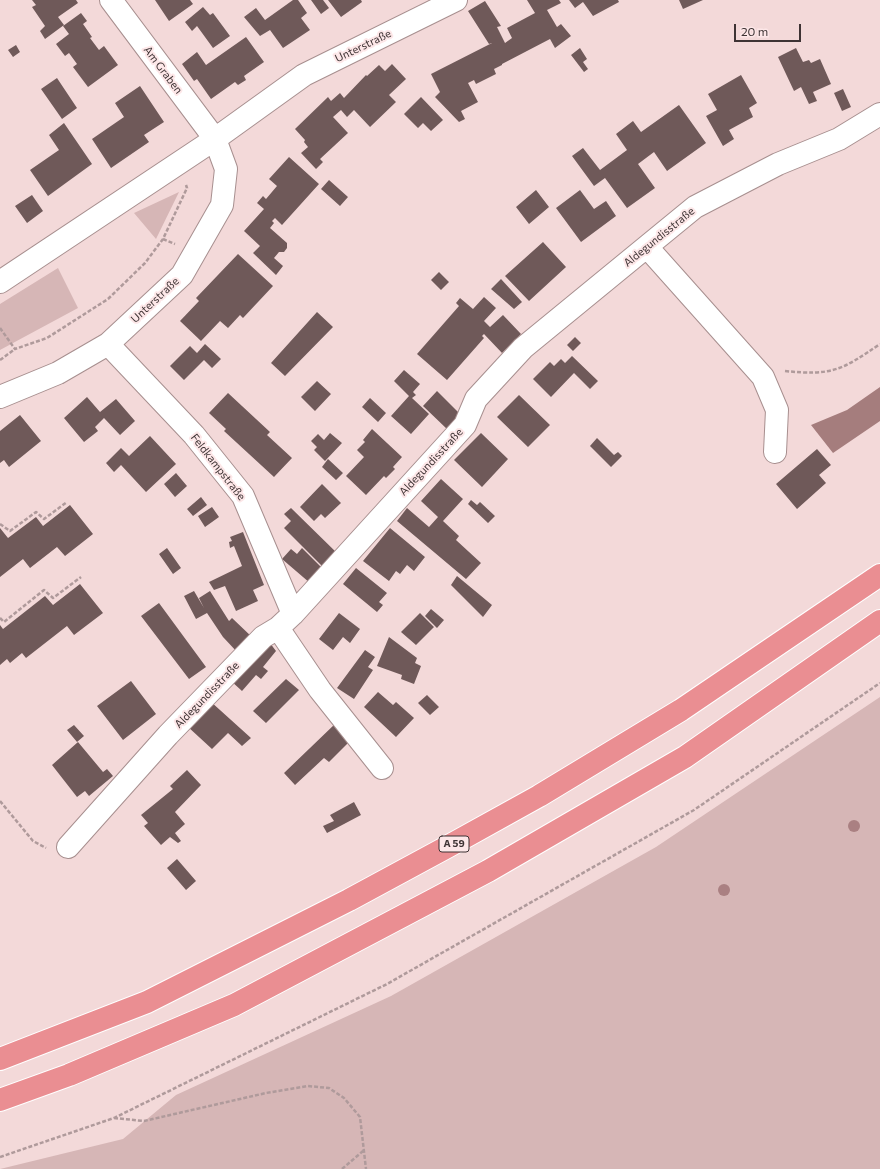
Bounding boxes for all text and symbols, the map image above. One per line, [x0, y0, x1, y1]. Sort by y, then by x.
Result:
scale bar [736, 16, 803, 42]
text: 20 m [741, 24, 768, 38]
street label: Unterstraße [333, 27, 393, 65]
street label: Am Graben [141, 44, 185, 96]
street label: Aldegundisstraße [621, 204, 697, 270]
street label: Unterstraße [128, 274, 182, 326]
street label: Aldegundisstraße [396, 426, 466, 498]
street label: Feldkampstraße [188, 431, 248, 503]
street label: Aldegundisstraße [172, 659, 242, 731]
road number: A 59 [439, 836, 469, 852]

